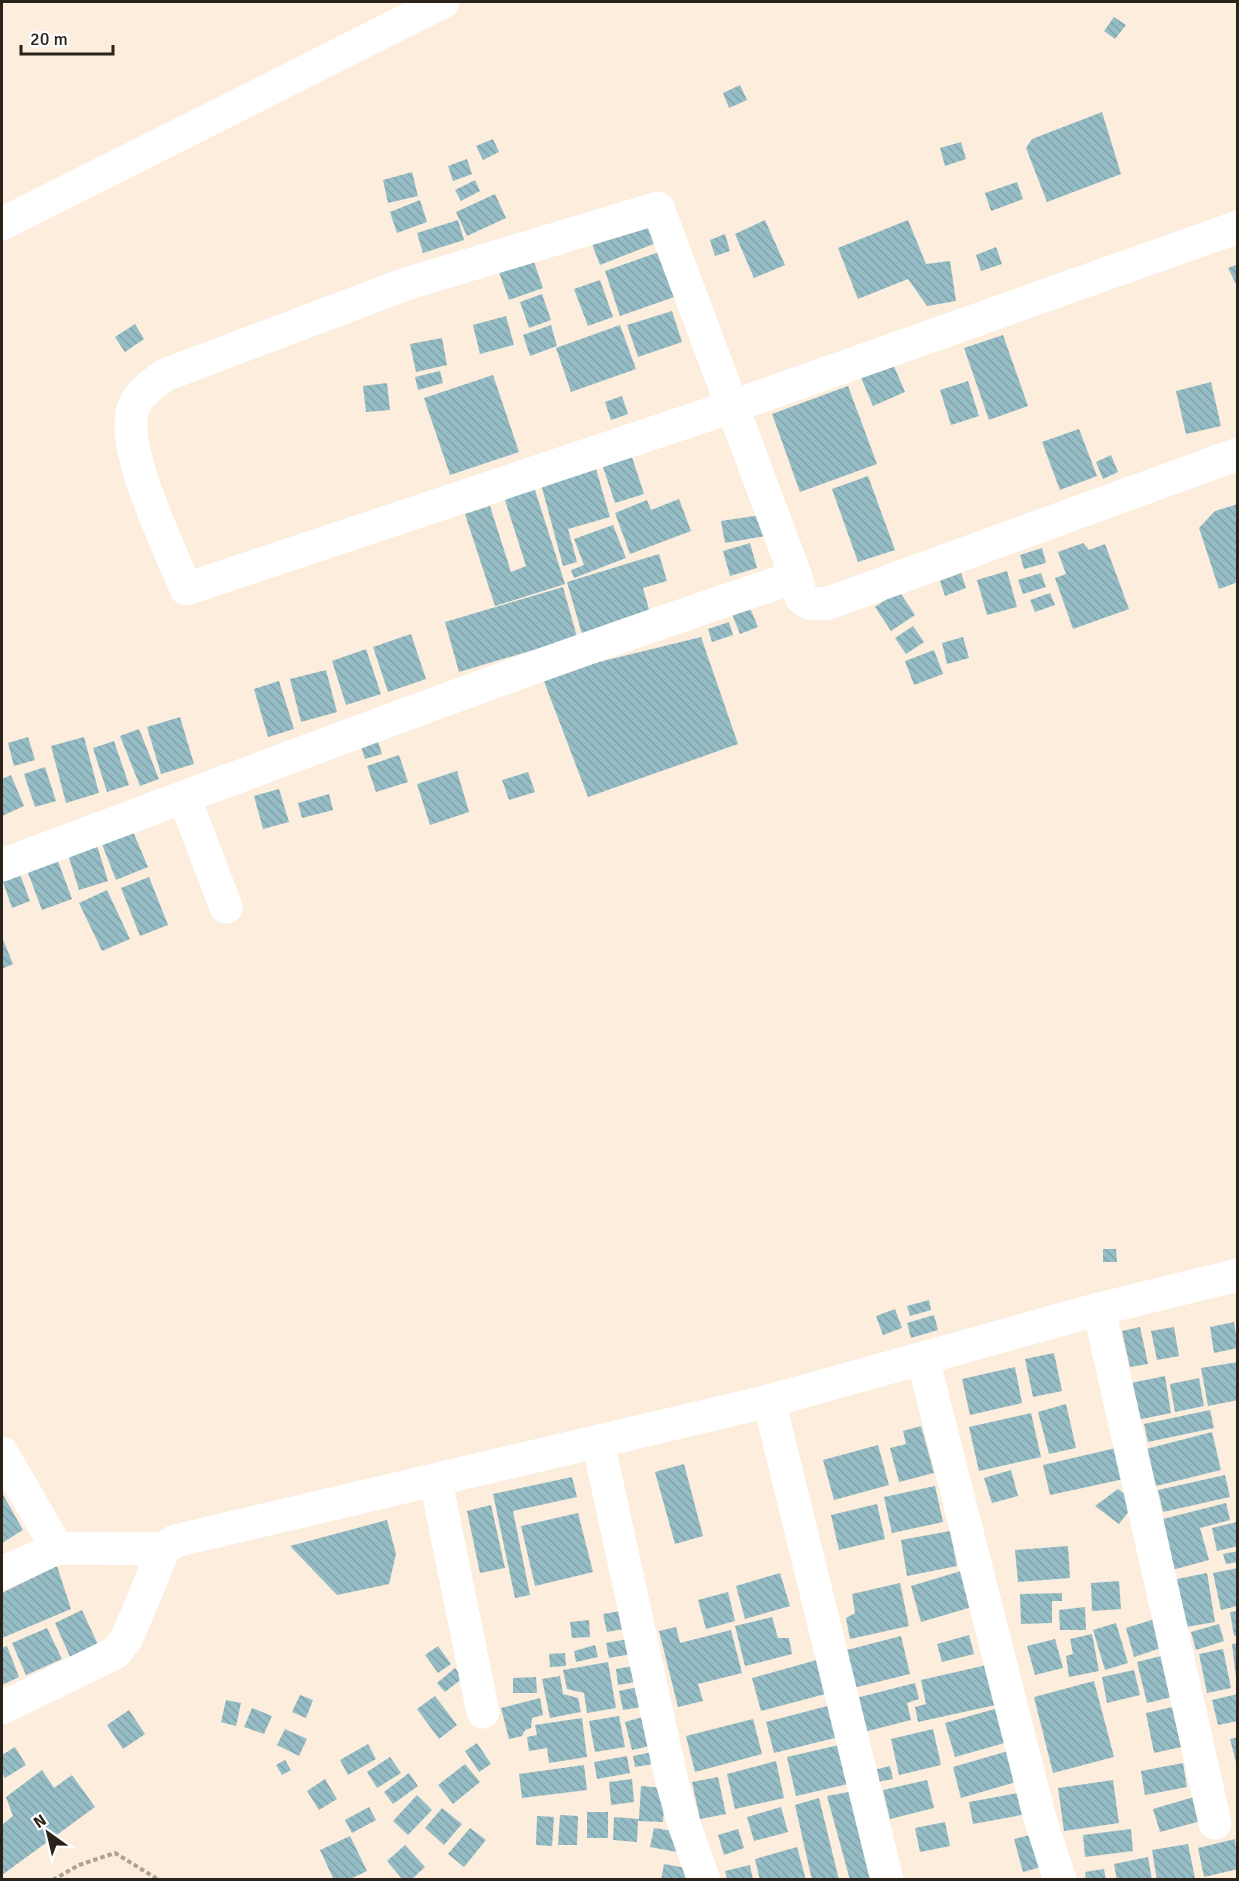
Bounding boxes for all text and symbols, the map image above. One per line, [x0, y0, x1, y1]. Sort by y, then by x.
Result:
scale bar [21, 18, 112, 56]
text: 20 m [30, 28, 68, 50]
north arrow [18, 1803, 78, 1863]
text: N [30, 1810, 50, 1833]

